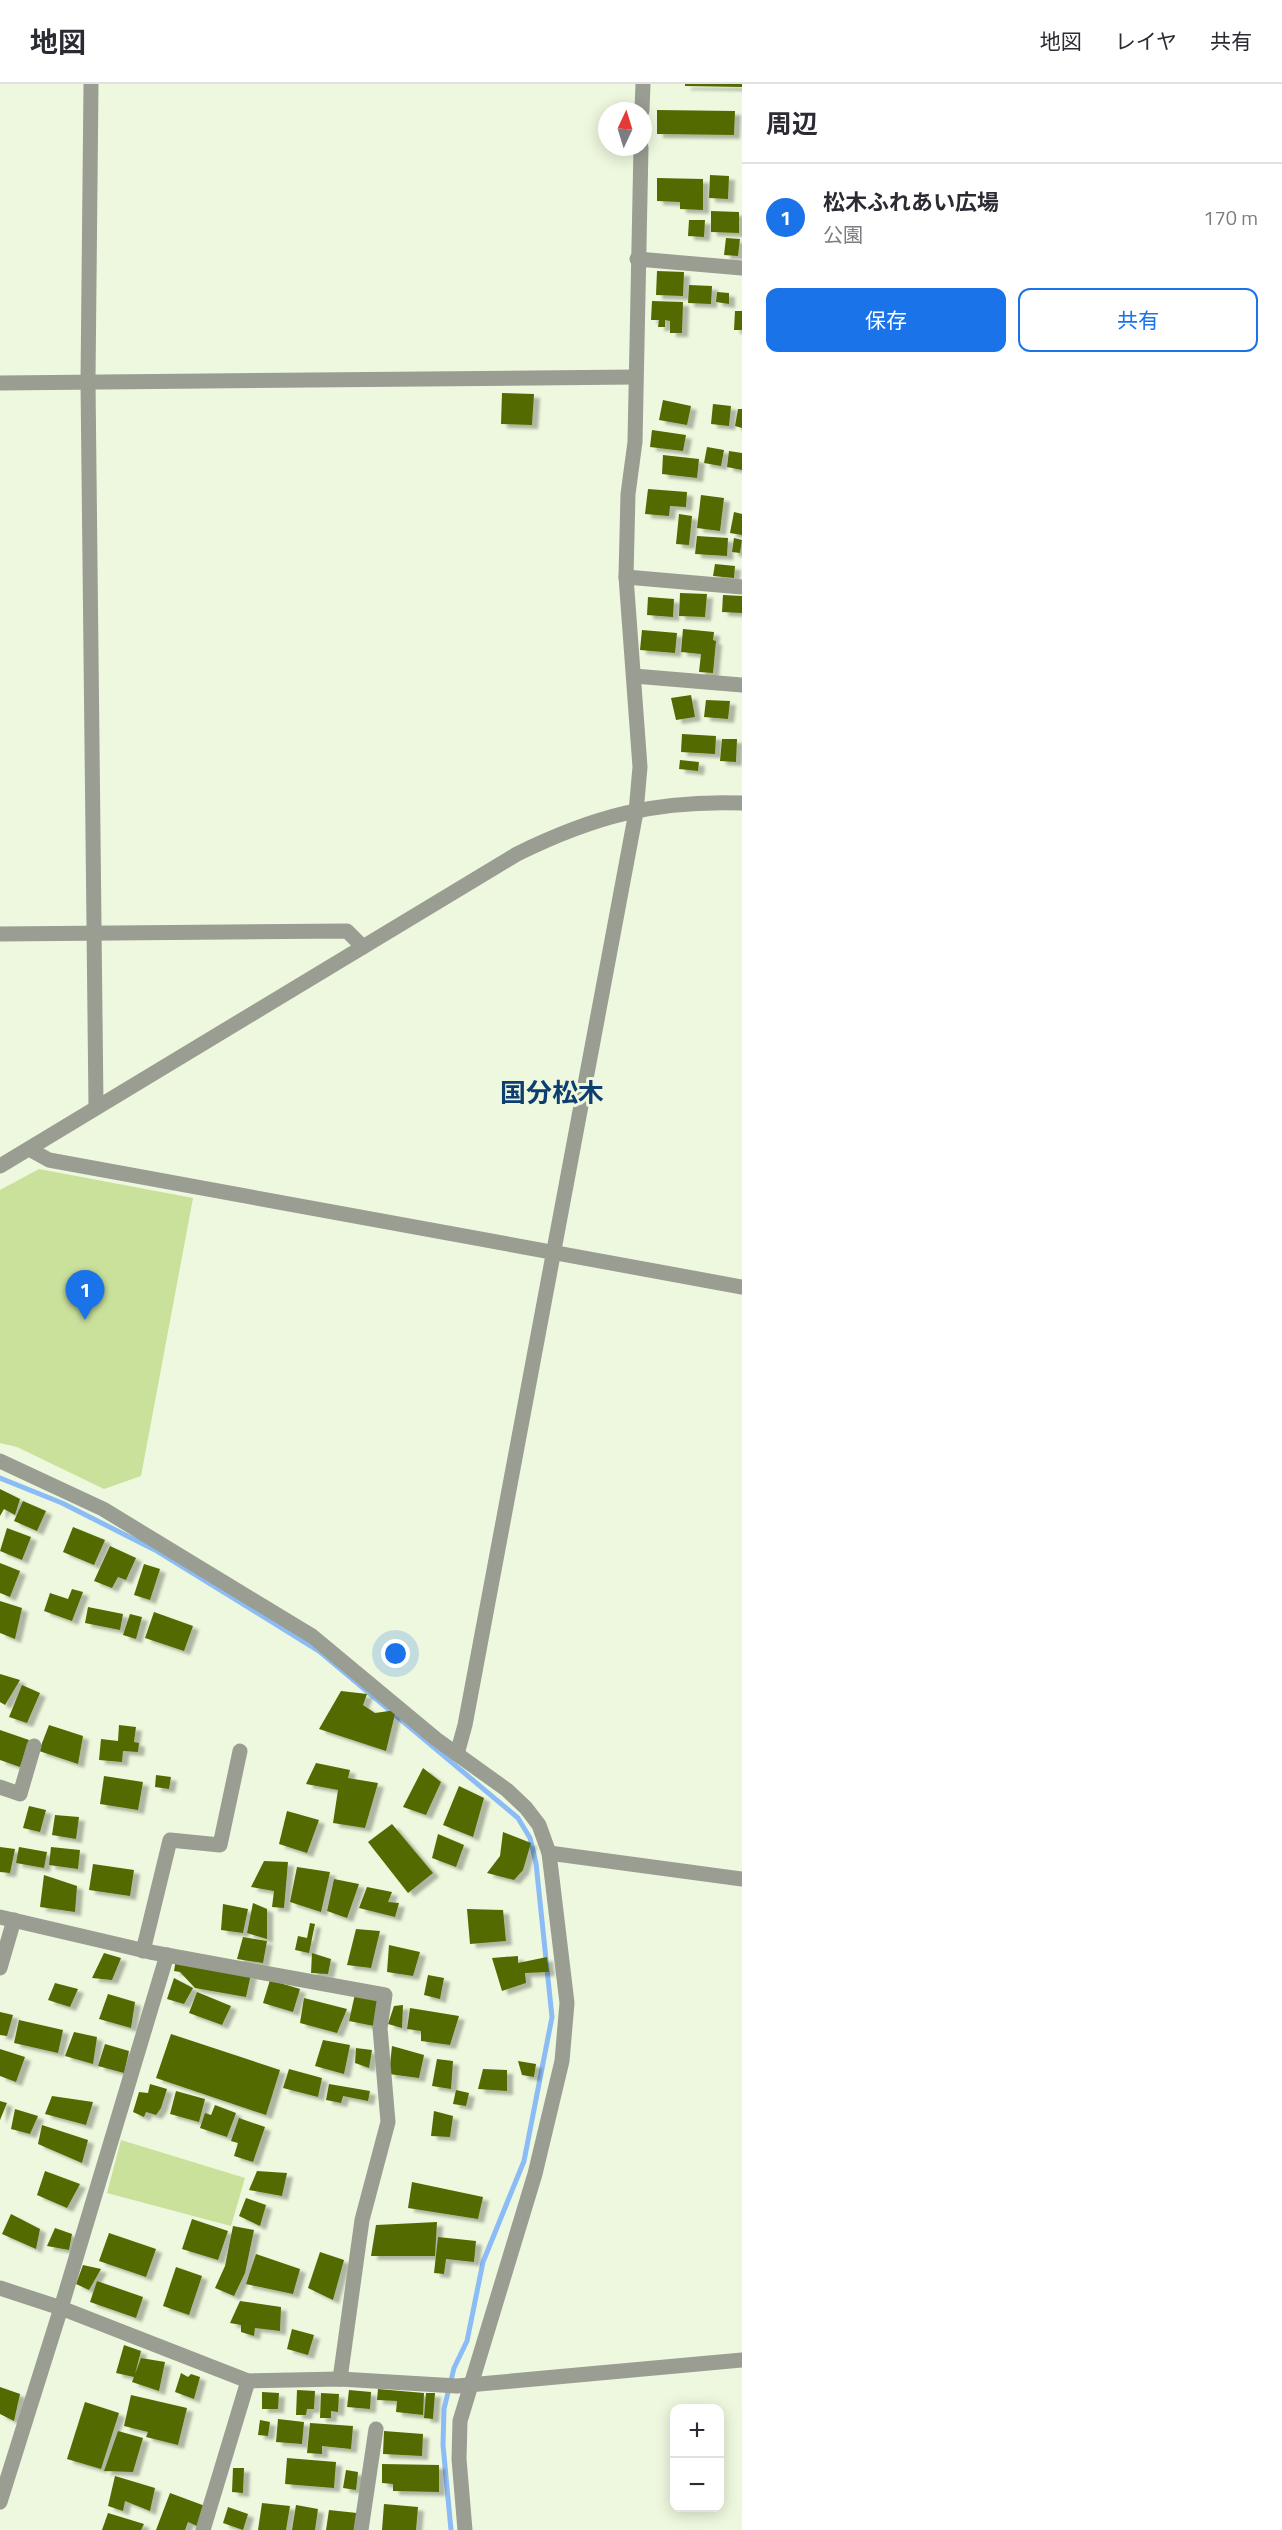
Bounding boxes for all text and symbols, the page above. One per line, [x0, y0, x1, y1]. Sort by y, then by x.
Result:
text: 地図 [30, 20, 86, 63]
text: 地図 [1040, 25, 1082, 57]
text: レイヤ [1115, 25, 1177, 57]
text: 共有 [1210, 25, 1252, 57]
north arrow [598, 102, 652, 156]
text: 周辺 [766, 104, 818, 143]
text: 松木ふれあい広場 [823, 185, 999, 219]
text: 1 [780, 202, 791, 233]
text: 170 m [1203, 202, 1258, 233]
text: 公園 [823, 219, 863, 250]
button: 保存 [766, 288, 1006, 352]
button: 共有 [1018, 288, 1258, 352]
district label: 国分松木 [500, 1073, 604, 1112]
pin: 1 [66, 1270, 104, 1320]
your location [381, 1639, 410, 1668]
map controls [670, 2404, 724, 2512]
button: + [670, 2404, 724, 2458]
button: − [670, 2458, 724, 2512]

